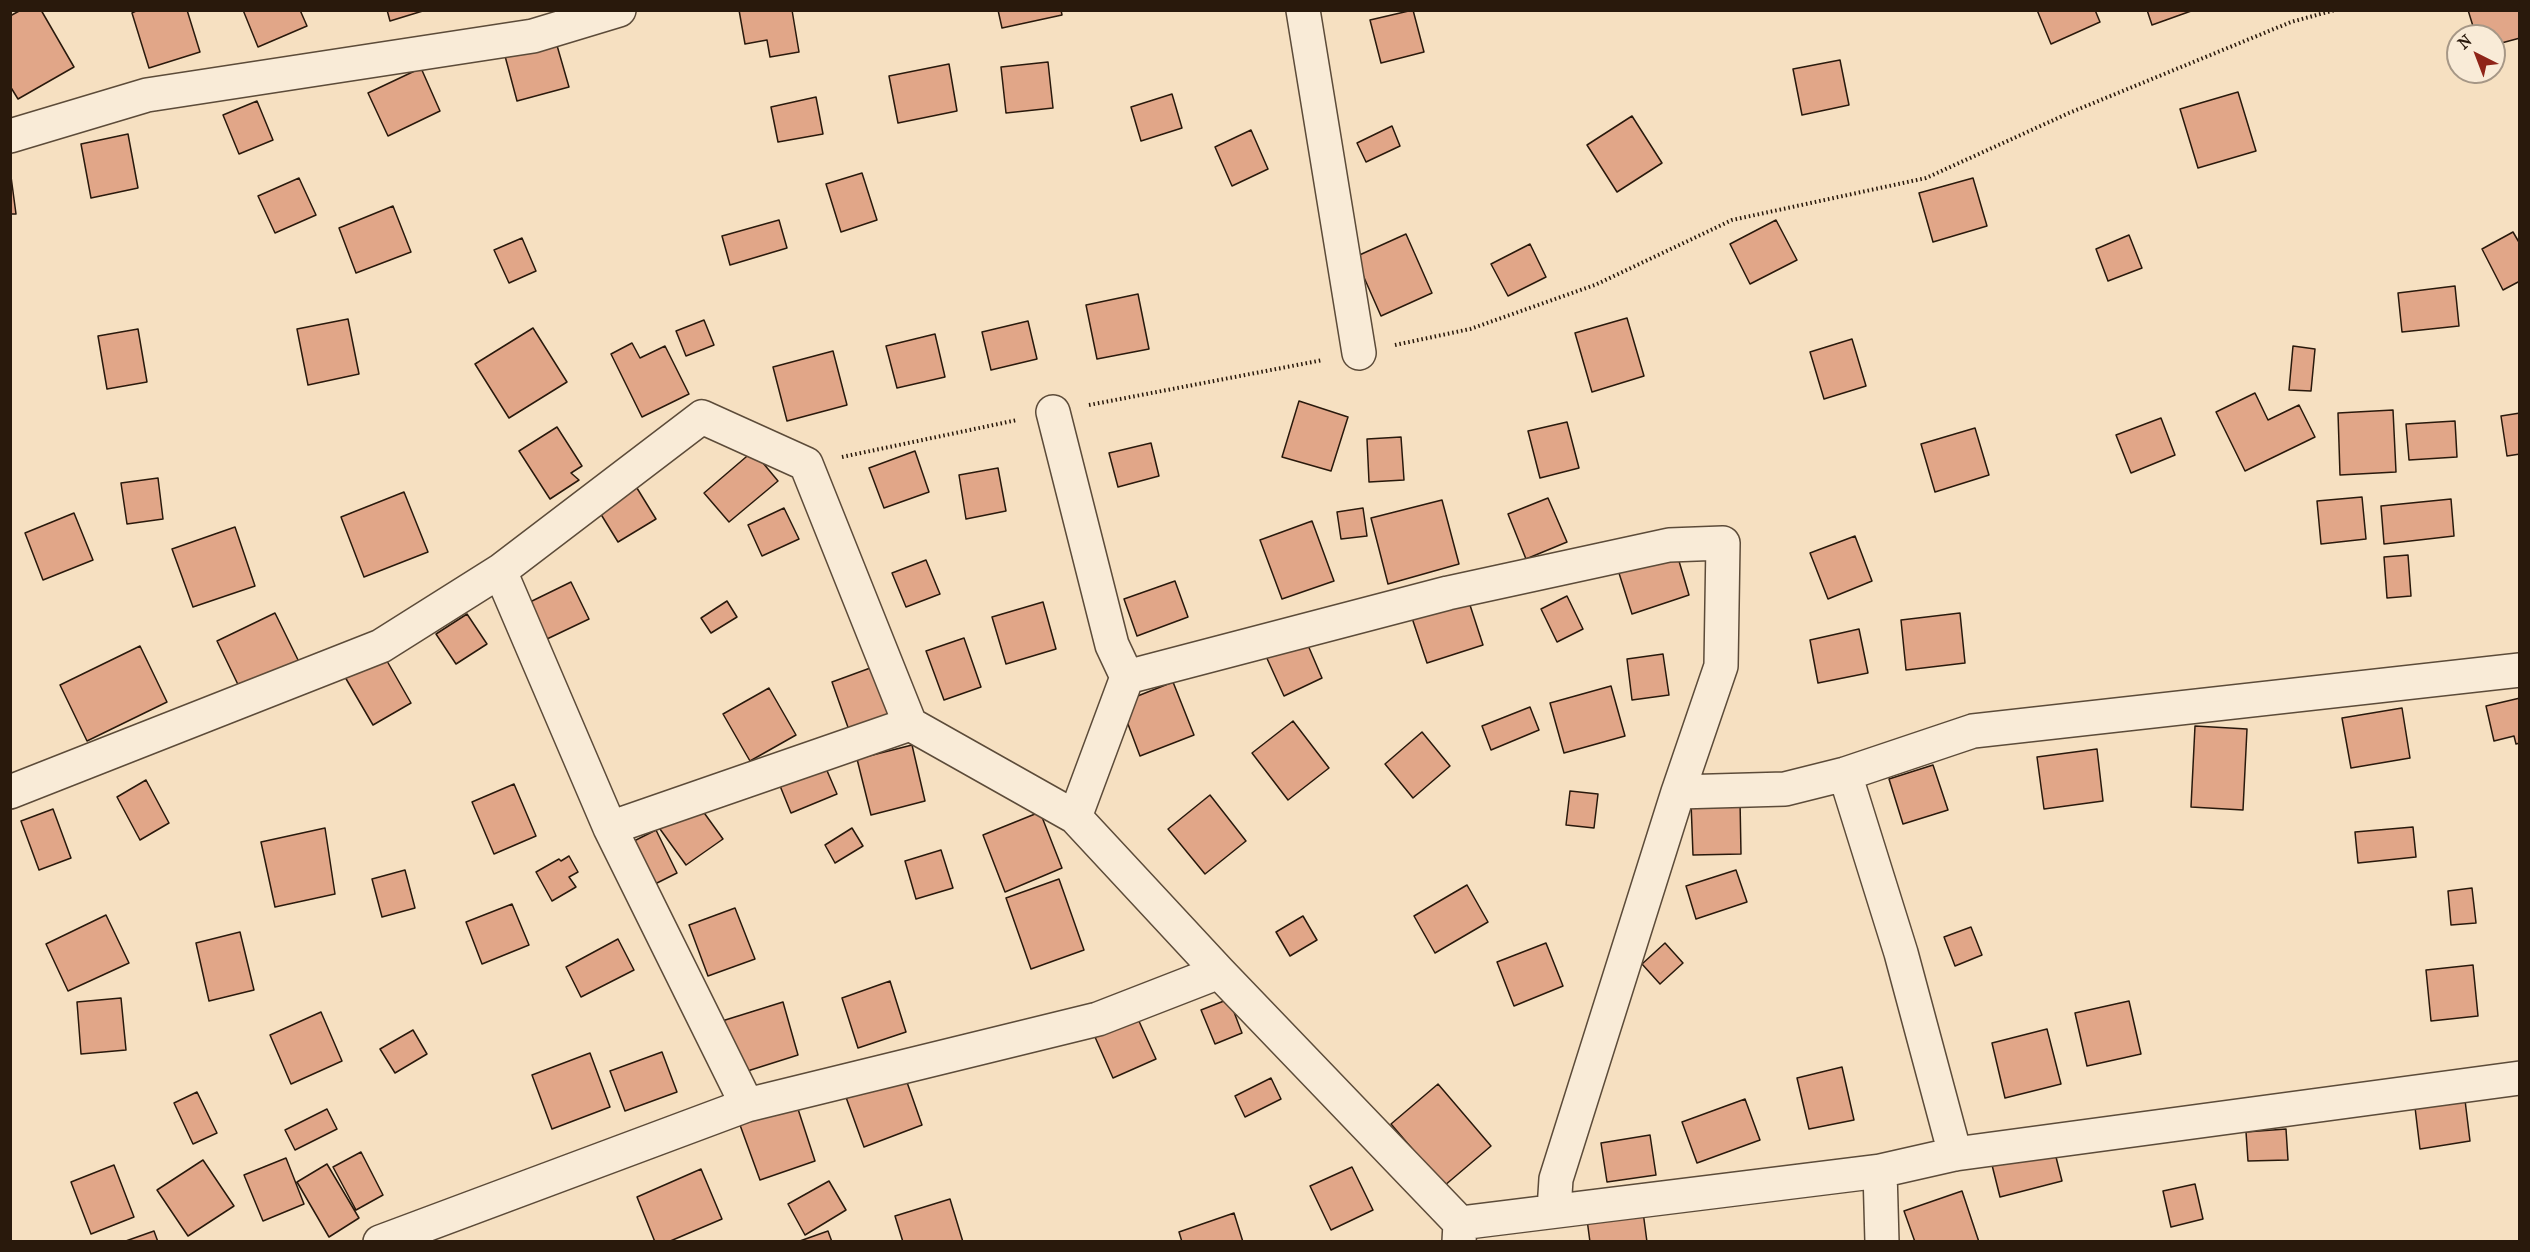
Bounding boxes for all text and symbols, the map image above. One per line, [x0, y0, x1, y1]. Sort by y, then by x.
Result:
north arrow [2446, 24, 2506, 84]
text: N [2454, 31, 2476, 53]

